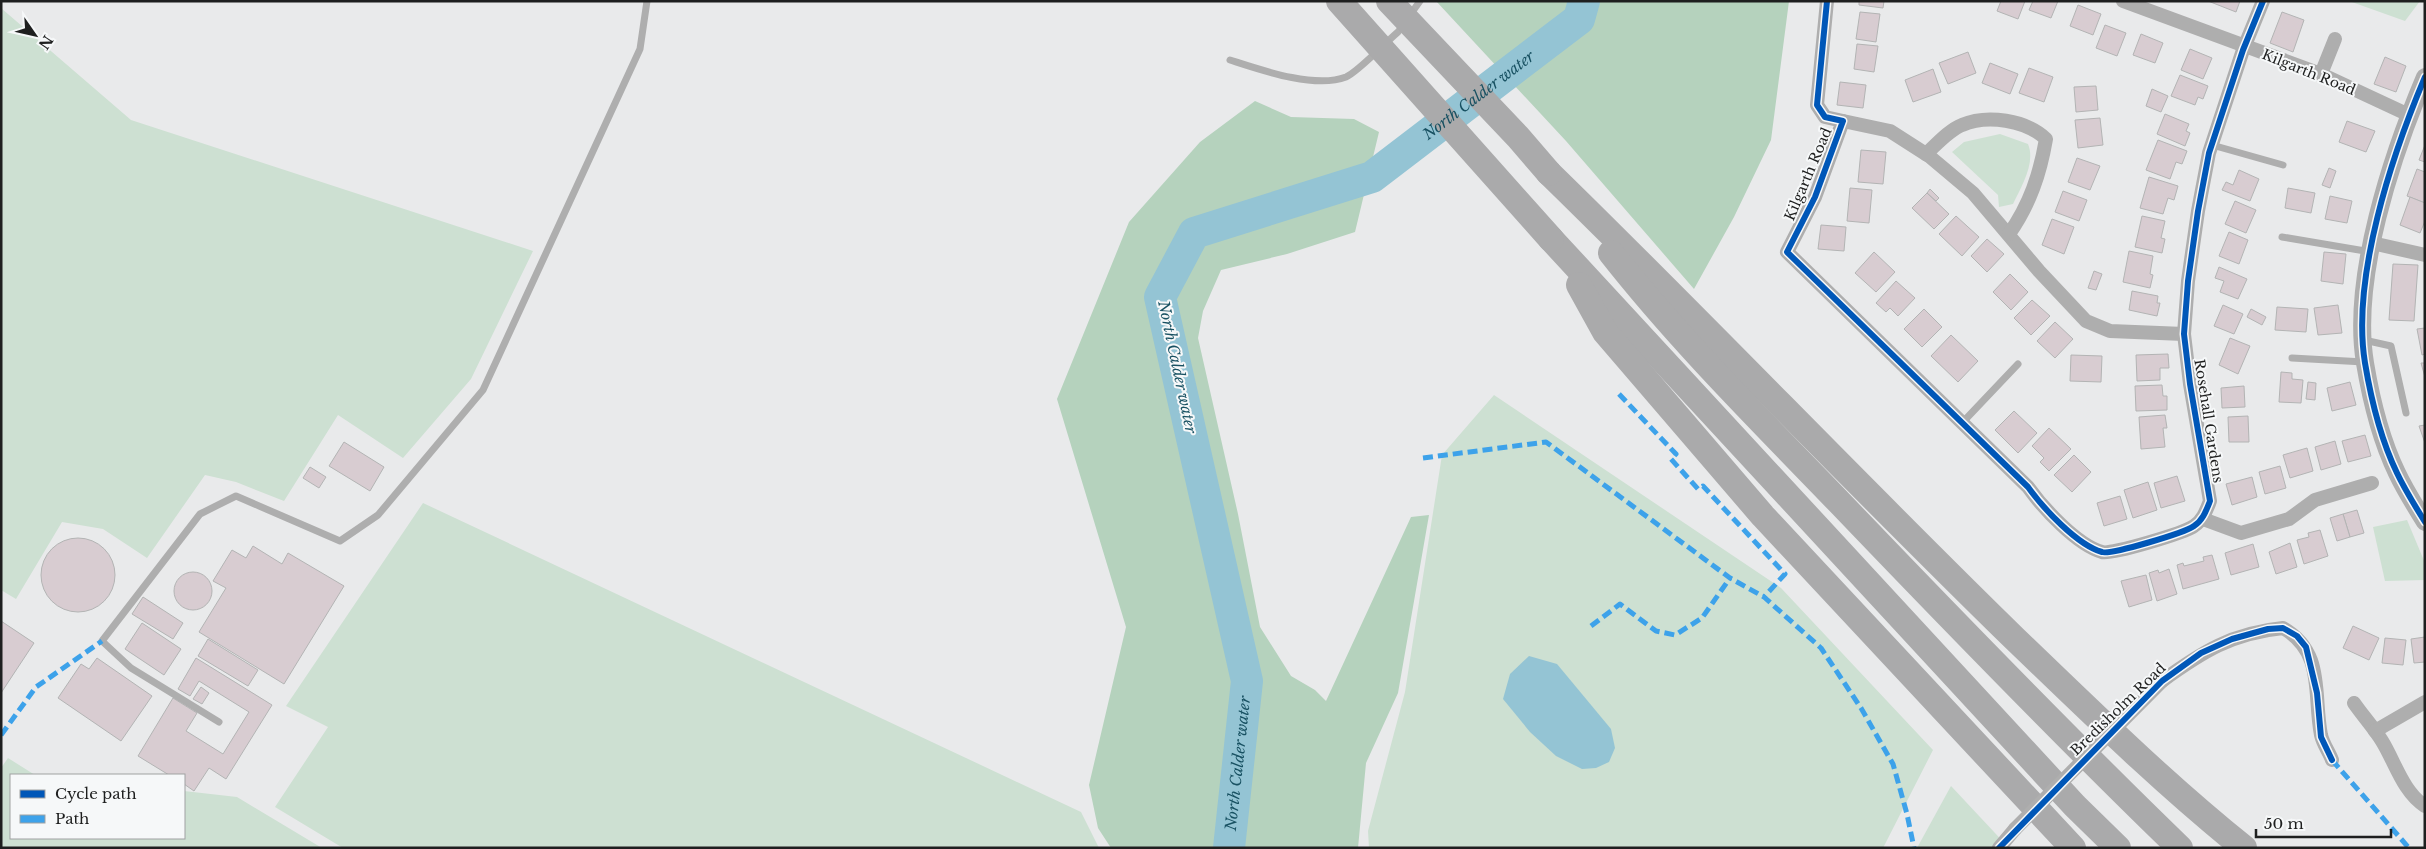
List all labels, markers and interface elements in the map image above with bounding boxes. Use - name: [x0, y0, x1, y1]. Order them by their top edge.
- north arrow: [10, 10, 60, 60]
- text: N: [35, 32, 57, 53]
- street label: Kilgarth Road: [2260, 45, 2359, 99]
- water label: North Calder water: [1418, 46, 1539, 144]
- street label: Kilgarth Road: [1780, 124, 1836, 223]
- water label: North Calder water: [1154, 298, 1201, 436]
- street label: Rosehall Gardens: [2190, 358, 2228, 484]
- street label: Bredisholm Road: [2067, 659, 2170, 759]
- water label: North Calder water: [1221, 694, 1254, 833]
- legend: [10, 774, 185, 839]
- text: Cycle path: [55, 784, 137, 803]
- scale bar: [2256, 806, 2391, 838]
- text: Path: [55, 809, 89, 828]
- text: 50 m: [2264, 814, 2304, 833]

